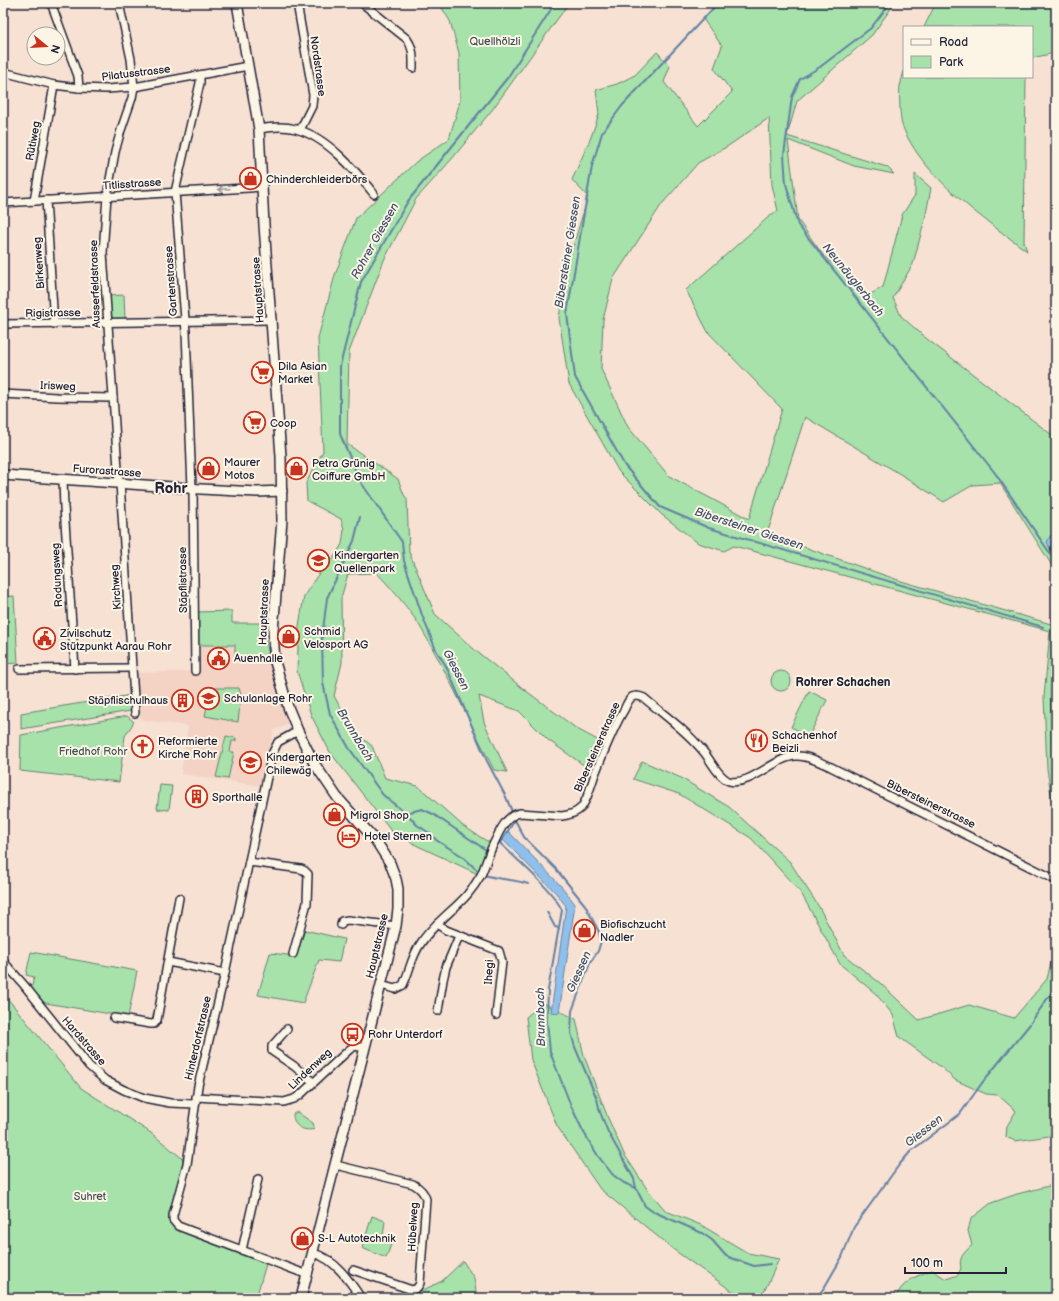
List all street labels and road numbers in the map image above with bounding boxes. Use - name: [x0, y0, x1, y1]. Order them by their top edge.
- street label: Nordstrasse: [307, 35, 329, 97]
- street label: Pilatusstrasse: [101, 62, 172, 84]
- street label: Rütiweg: [23, 120, 43, 162]
- street label: Titlisstrasse: [102, 175, 162, 193]
- street label: Birkenweg: [31, 237, 47, 289]
- street label: Ausserfeldstrasse: [87, 239, 103, 328]
- street label: Gartenstrasse: [162, 245, 180, 317]
- street label: Hauptstrasse: [249, 256, 267, 323]
- street label: Rigistrasse: [25, 306, 81, 320]
- street label: Irisweg: [40, 379, 76, 393]
- street label: Furorastrasse: [72, 462, 142, 480]
- street label: Rodungsweg: [49, 542, 65, 608]
- street label: Stäpflistrasse: [176, 546, 190, 613]
- street label: Kirchweg: [108, 564, 124, 610]
- street label: Hauptstrasse: [256, 578, 272, 645]
- street label: Bibersteinerstrasse: [571, 699, 623, 794]
- street label: Bibersteinerstrasse: [884, 777, 978, 831]
- street label: Hauptstrasse: [363, 912, 391, 980]
- street label: Ihegi: [482, 959, 496, 985]
- street label: Hinterdorfstrasse: [182, 994, 214, 1081]
- street label: Hardstrasse: [59, 1014, 109, 1068]
- street label: Lindenweg: [286, 1046, 334, 1092]
- street label: Hübelweg: [405, 1202, 421, 1252]

